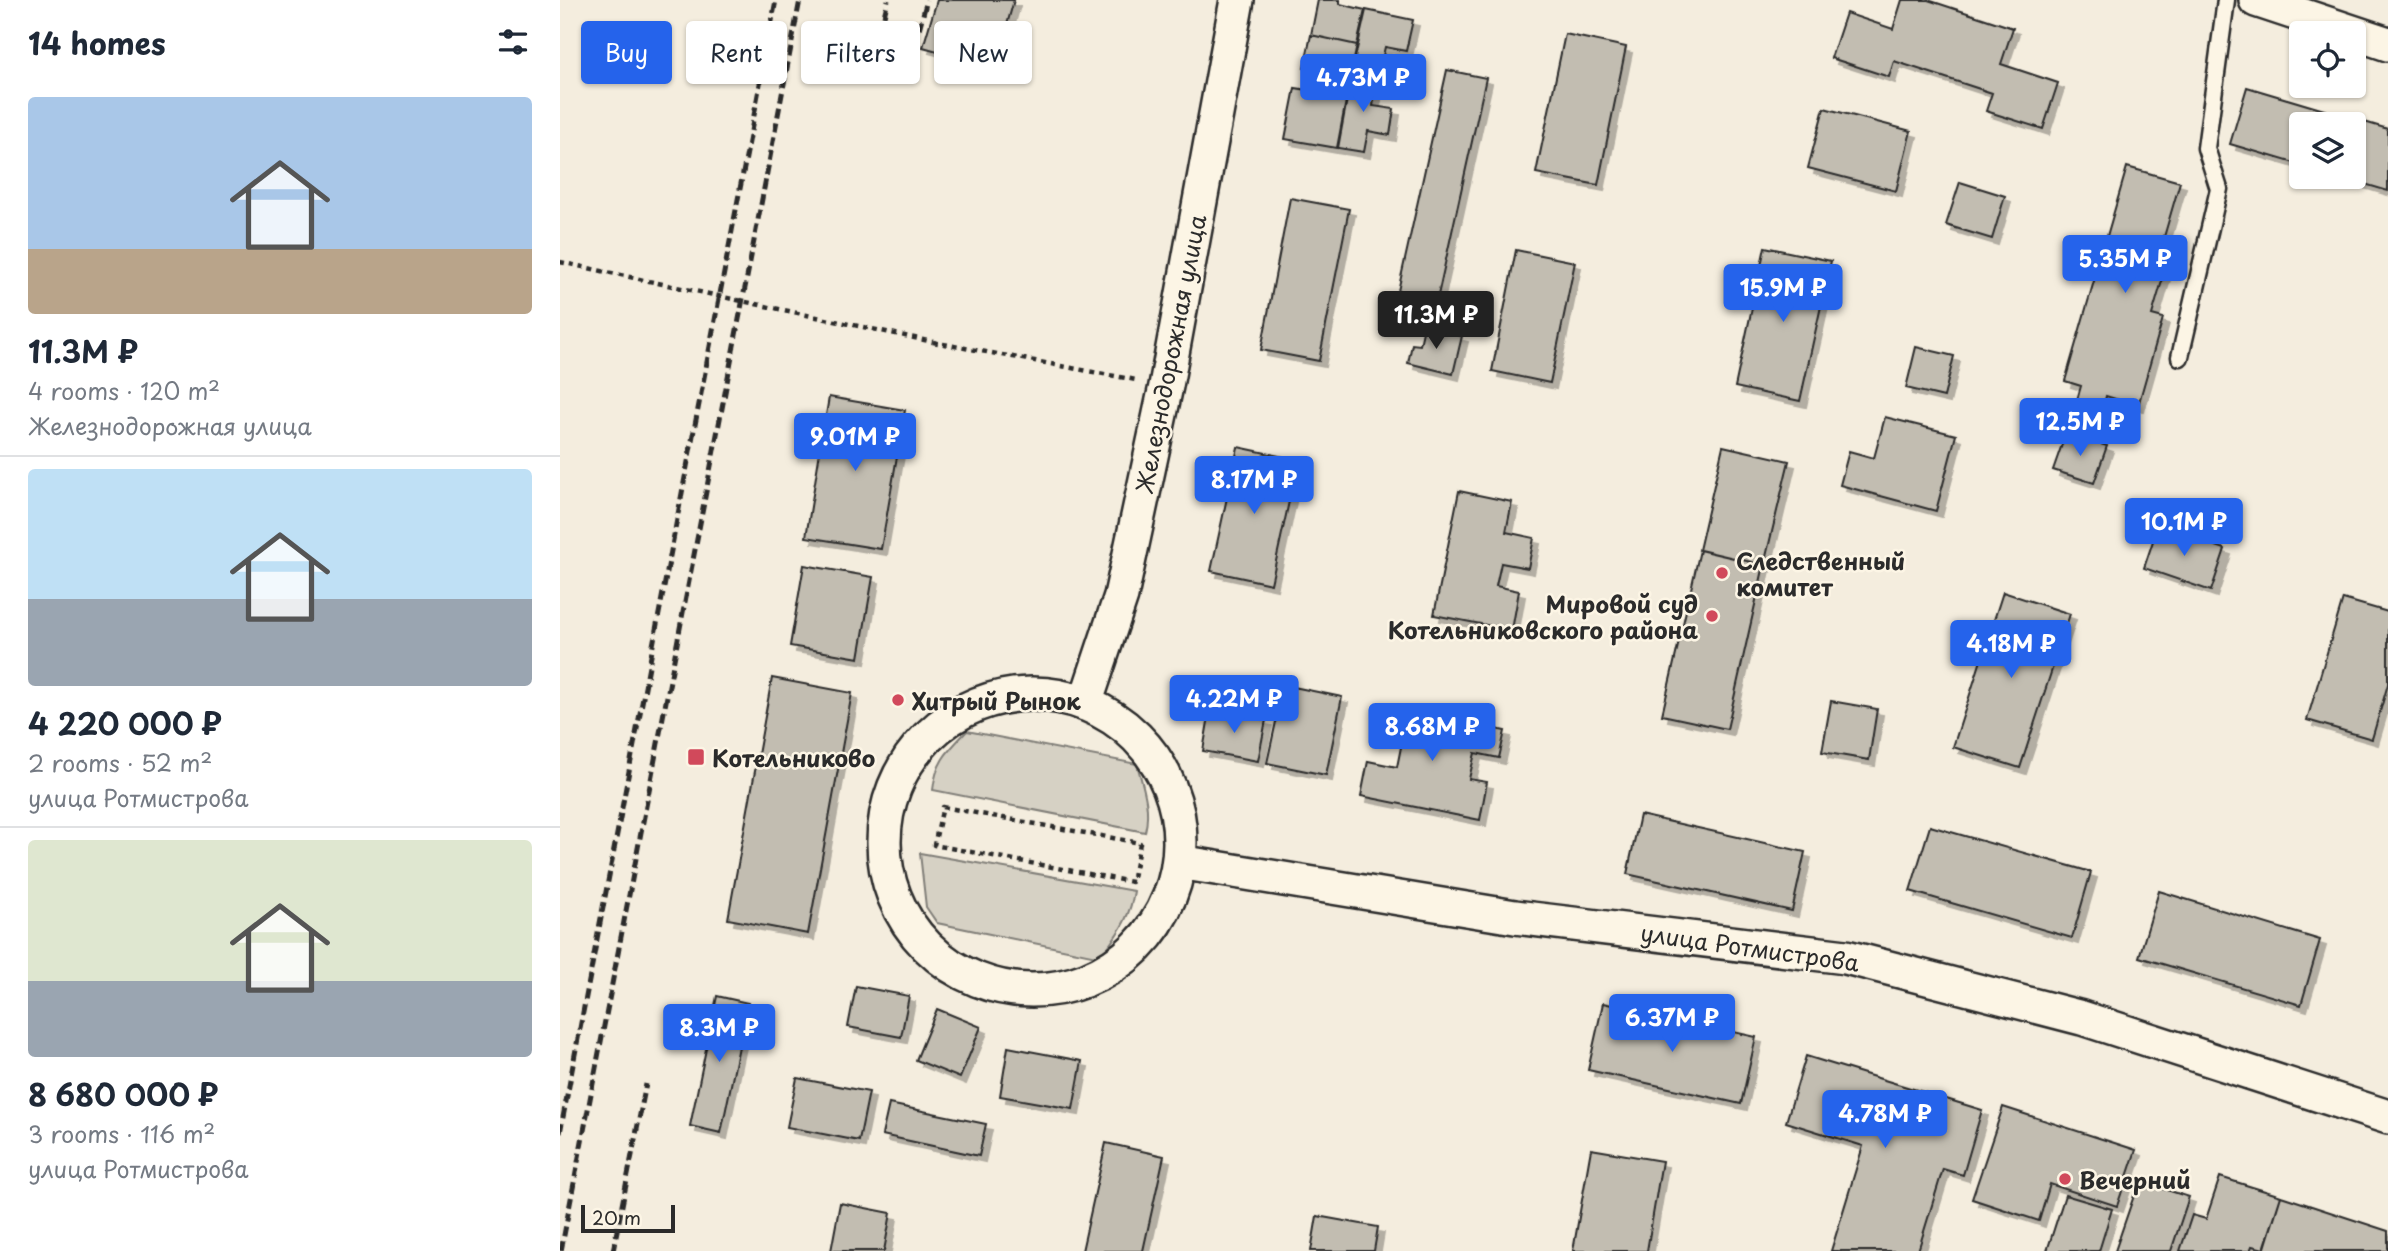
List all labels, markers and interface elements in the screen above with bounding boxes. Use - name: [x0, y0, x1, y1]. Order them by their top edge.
- text: 14 homes: [28, 20, 166, 65]
- chip: Buy: [581, 21, 672, 84]
- chip: Rent: [686, 21, 787, 84]
- chip: Filters: [801, 21, 920, 84]
- chip: New: [934, 21, 1032, 84]
- map controls: [2289, 21, 2366, 189]
- button: locate: [2289, 21, 2366, 98]
- icon: filters: [494, 23, 532, 61]
- pin: 4.73M ₽: [1298, 54, 1428, 114]
- text: 4.73M ₽: [1316, 59, 1410, 94]
- button: layers: [2289, 112, 2366, 189]
- icon: home: [217, 142, 343, 268]
- street label: Железнодорожная улица: [1126, 211, 1214, 497]
- pin: 5.35M ₽: [2060, 236, 2190, 295]
- text: 5.35M ₽: [2078, 240, 2172, 275]
- pin: 15.9M ₽: [1718, 264, 1848, 324]
- text: 15.9M ₽: [1740, 269, 1826, 304]
- pin: 11.3M ₽: [1371, 292, 1501, 351]
- text: 11.3M ₽: [1394, 296, 1478, 331]
- text: 11.3M ₽: [28, 328, 138, 373]
- text: 4 rooms · 120 m²: [28, 373, 220, 408]
- pin: 12.5M ₽: [2015, 398, 2145, 458]
- text: 12.5M ₽: [2036, 403, 2124, 438]
- text: Железнодорожная улица: [28, 408, 312, 443]
- pin: 9.01M ₽: [790, 414, 920, 473]
- text: 9.01M ₽: [810, 418, 900, 453]
- pin: 8.17M ₽: [1189, 456, 1319, 516]
- text: 8.17M ₽: [1211, 461, 1297, 496]
- pin: 10.1M ₽: [2119, 498, 2249, 558]
- text: 10.1M ₽: [2141, 503, 2227, 538]
- icon: home: [217, 514, 343, 640]
- place label: Следственный комитет: [1736, 543, 1905, 604]
- marker: Следственный комитет: [1714, 565, 1730, 581]
- place label: Мировой суд Котельниковского района: [1388, 586, 1698, 647]
- marker: Мировой суд Котельниковского района: [1704, 608, 1720, 624]
- pin: 4.18M ₽: [1946, 620, 2076, 680]
- text: 4.18M ₽: [1966, 625, 2056, 660]
- pin: 4.22M ₽: [1169, 676, 1299, 735]
- text: 4.22M ₽: [1186, 680, 1282, 715]
- place label: Хитрый Рынок: [912, 683, 1081, 718]
- marker: Хитрый Рынок: [890, 692, 906, 708]
- text: 4 220 000 ₽: [28, 700, 222, 745]
- pin: 8.68M ₽: [1367, 704, 1497, 763]
- text: 8.68M ₽: [1384, 708, 1480, 743]
- place label: Котельниково: [712, 740, 876, 775]
- text: 2 rooms · 52 m²: [28, 745, 212, 780]
- marker: Котельниково: [686, 747, 706, 767]
- text: улица Ротмистрова: [28, 780, 249, 815]
- icon: home: [217, 885, 343, 1011]
- street label: улица Ротмистрова: [1638, 914, 1862, 980]
- pin: 6.37M ₽: [1607, 995, 1737, 1054]
- text: 6.37M ₽: [1625, 999, 1719, 1034]
- pin: 8.3M ₽: [662, 1004, 776, 1064]
- text: 8.3M ₽: [679, 1009, 759, 1044]
- text: 8 680 000 ₽: [28, 1071, 218, 1116]
- pin: 4.78M ₽: [1820, 1090, 1950, 1150]
- text: 4.78M ₽: [1838, 1095, 1932, 1130]
- text: 3 rooms · 116 m²: [28, 1116, 215, 1151]
- text: улица Ротмистрова: [28, 1151, 249, 1186]
- place label: Вечерний: [2079, 1162, 2191, 1197]
- marker: Вечерний: [2057, 1171, 2073, 1187]
- scale bar: [581, 1202, 676, 1234]
- text: 20 m: [592, 1203, 641, 1231]

